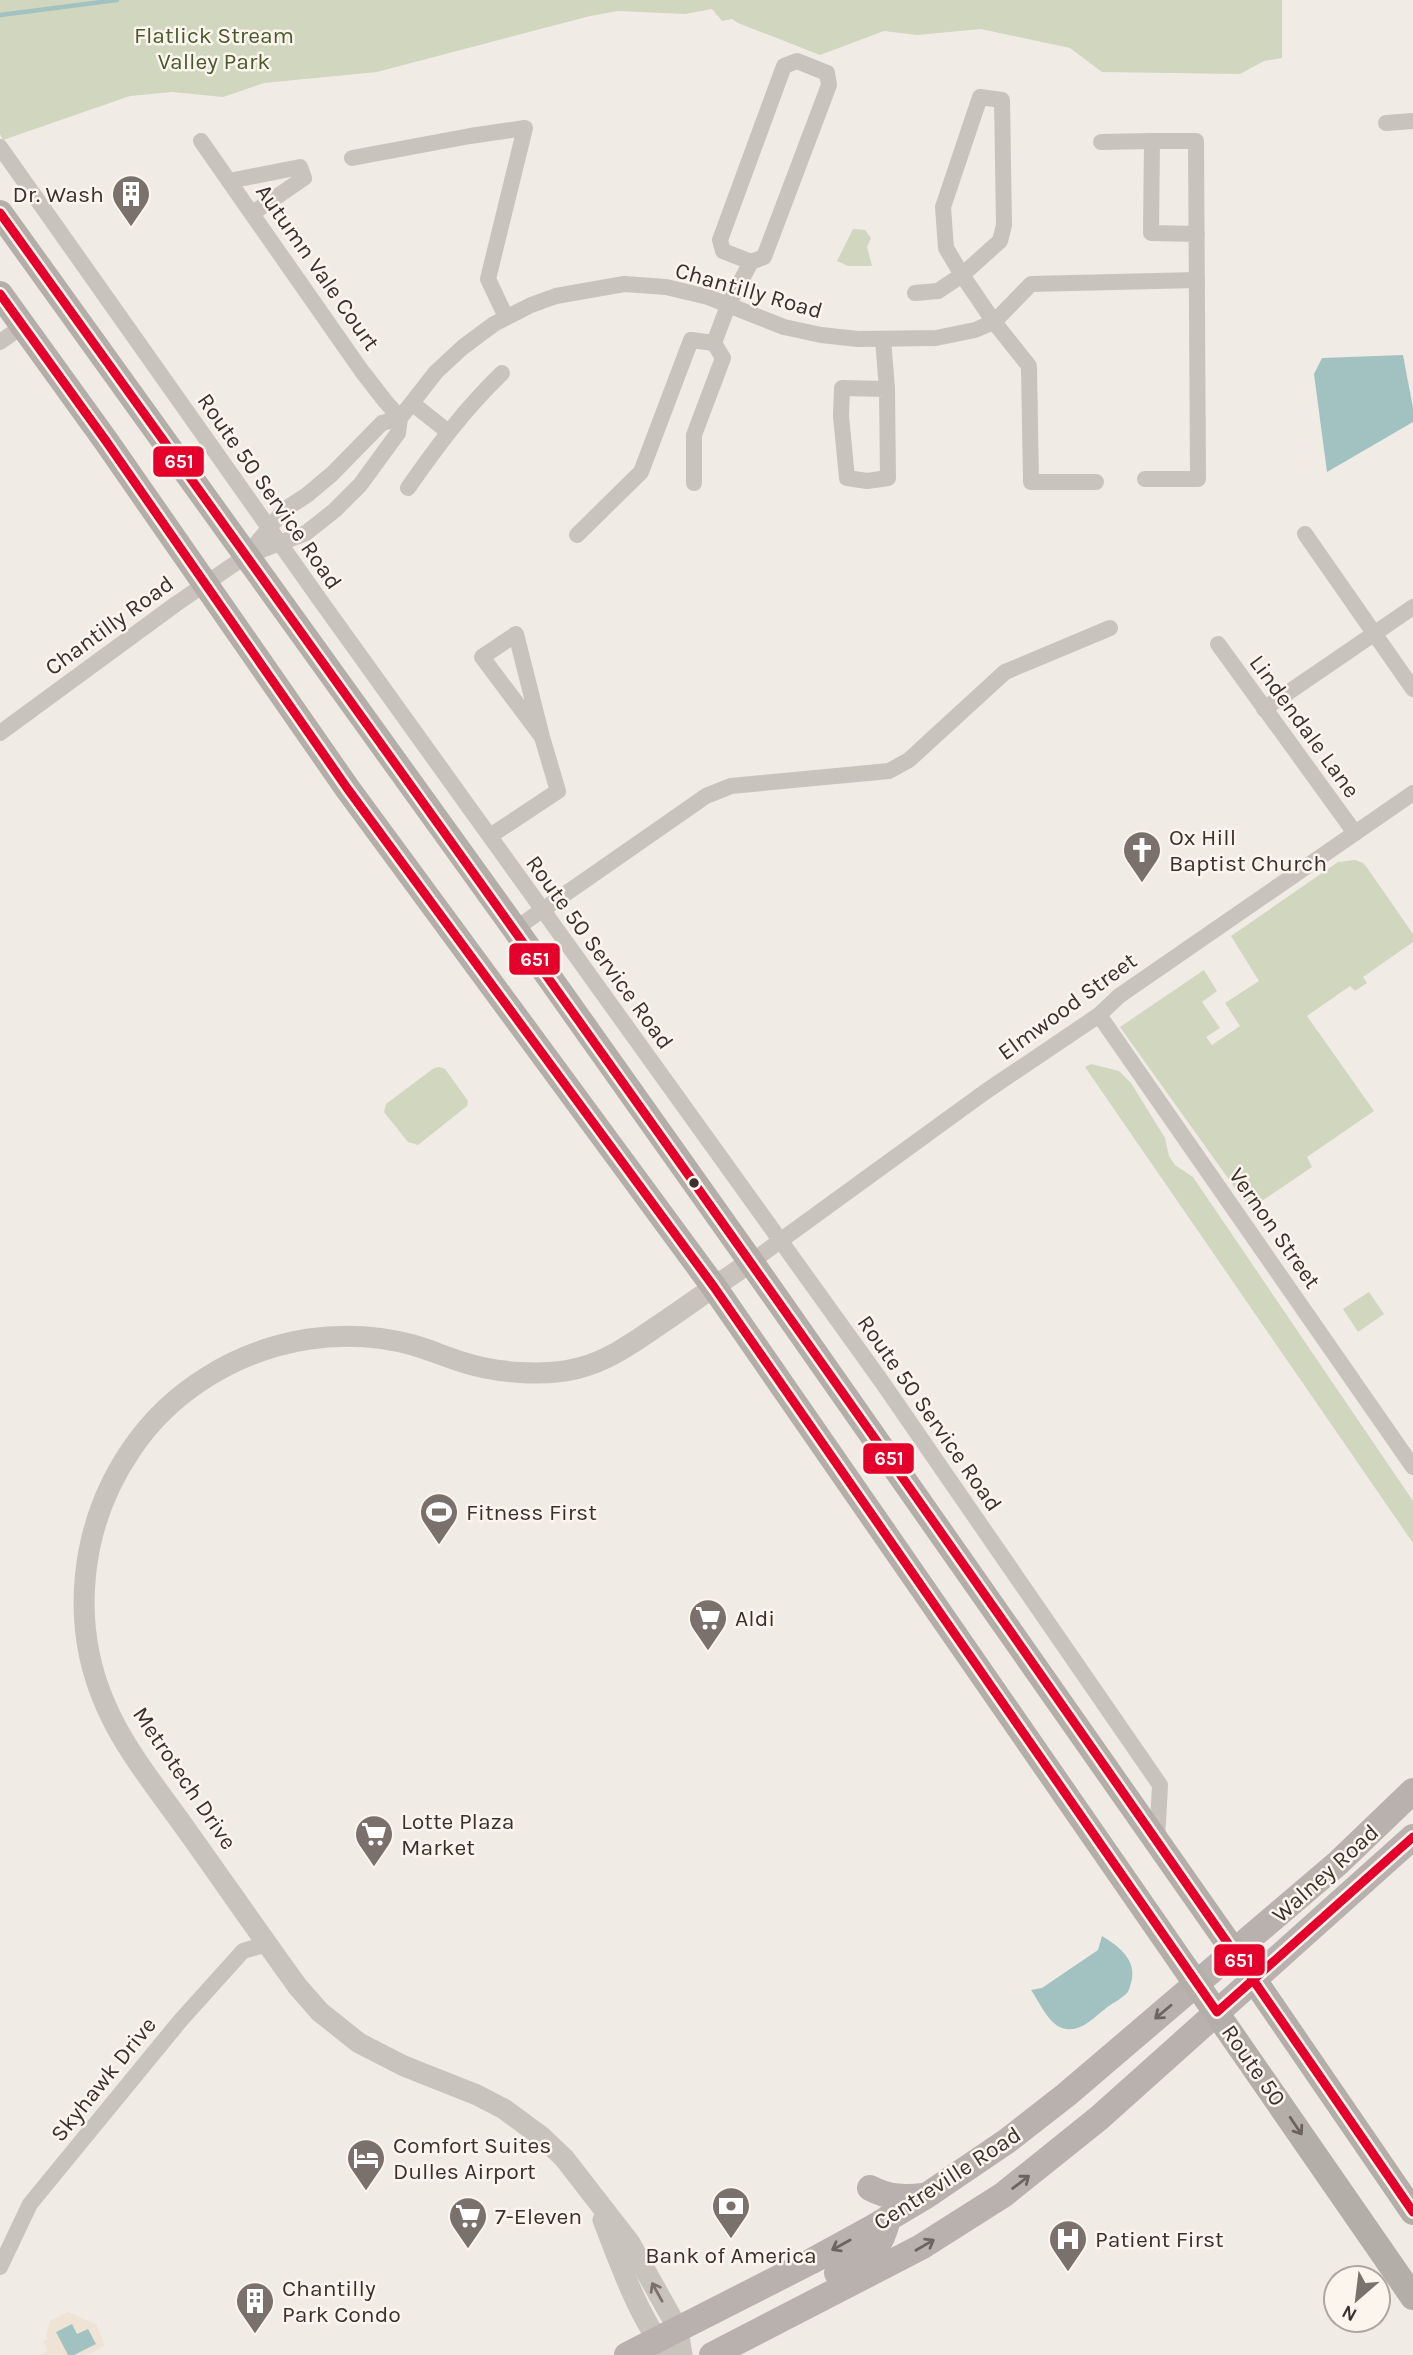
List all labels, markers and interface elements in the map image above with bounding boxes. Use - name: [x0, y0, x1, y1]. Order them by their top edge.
- park label: Flatlick Stream Valley Park: [134, 22, 294, 75]
- building icon: Dr. Wash: [110, 173, 152, 228]
- street label: Autumn Vale Court: [250, 179, 385, 356]
- place label: Dr. Wash: [12, 181, 104, 208]
- street label: Chantilly Road: [672, 257, 826, 324]
- street label: Route 50 Service Road: [192, 388, 348, 595]
- line badge: 651: [152, 445, 205, 478]
- text: 651: [164, 451, 194, 473]
- street label: Chantilly Road: [40, 570, 179, 681]
- street label: Lindendale Lane: [1244, 650, 1365, 803]
- place label: Ox Hill Baptist Church: [1169, 824, 1327, 877]
- church icon: Ox Hill Baptist Church: [1121, 829, 1163, 884]
- street label: Route 50 Service Road: [520, 850, 679, 1055]
- line badge: 651: [508, 942, 561, 976]
- street label: Elmwood Street: [993, 947, 1142, 1066]
- text: 651: [520, 949, 550, 971]
- street label: Vernon Street: [1223, 1163, 1326, 1294]
- unlabelled marker: [687, 1176, 701, 1190]
- street label: Route 50 Service Road: [852, 1310, 1008, 1517]
- line badge: 651: [862, 1442, 915, 1475]
- text: 651: [874, 1448, 904, 1470]
- sports icon: Fitness First: [418, 1491, 460, 1546]
- place label: Fitness First: [466, 1499, 597, 1526]
- supermarket icon: Aldi: [687, 1597, 729, 1652]
- place label: Aldi: [735, 1605, 775, 1632]
- street label: Metrotech Drive: [127, 1702, 242, 1855]
- place label: Lotte Plaza Market: [401, 1808, 514, 1861]
- supermarket icon: Lotte Plaza Market: [353, 1813, 395, 1868]
- street label: Walney Road: [1267, 1819, 1384, 1928]
- line badge: 651: [1213, 1943, 1266, 1977]
- text: 651: [1224, 1950, 1254, 1972]
- one-way arrow: [1154, 2003, 1172, 2019]
- street label: Skyhawk Drive: [45, 2012, 162, 2147]
- street label: Route 50: [1216, 2019, 1291, 2111]
- one-way arrow: [1289, 2116, 1303, 2135]
- street label: Centreville Road: [869, 2121, 1026, 2236]
- place label: Comfort Suites Dulles Airport: [393, 2132, 551, 2185]
- hotel icon: Comfort Suites Dulles Airport: [345, 2137, 387, 2192]
- one-way arrow: [1011, 2174, 1029, 2189]
- bank icon: Bank of America: [710, 2185, 752, 2240]
- supermarket icon: 7-Eleven: [447, 2195, 489, 2250]
- place label: 7-Eleven: [495, 2203, 582, 2230]
- hospital icon: Patient First: [1047, 2218, 1089, 2273]
- place label: Patient First: [1095, 2226, 1224, 2253]
- one-way arrow: [914, 2237, 934, 2251]
- one-way arrow: [831, 2239, 852, 2252]
- place label: Bank of America: [645, 2242, 817, 2269]
- north arrow: [1322, 2264, 1392, 2334]
- place label: Chantilly Park Condo: [282, 2275, 401, 2328]
- building icon: Chantilly Park Condo: [234, 2280, 276, 2335]
- one-way arrow: [650, 2283, 664, 2303]
- text: N: [1338, 2300, 1361, 2326]

